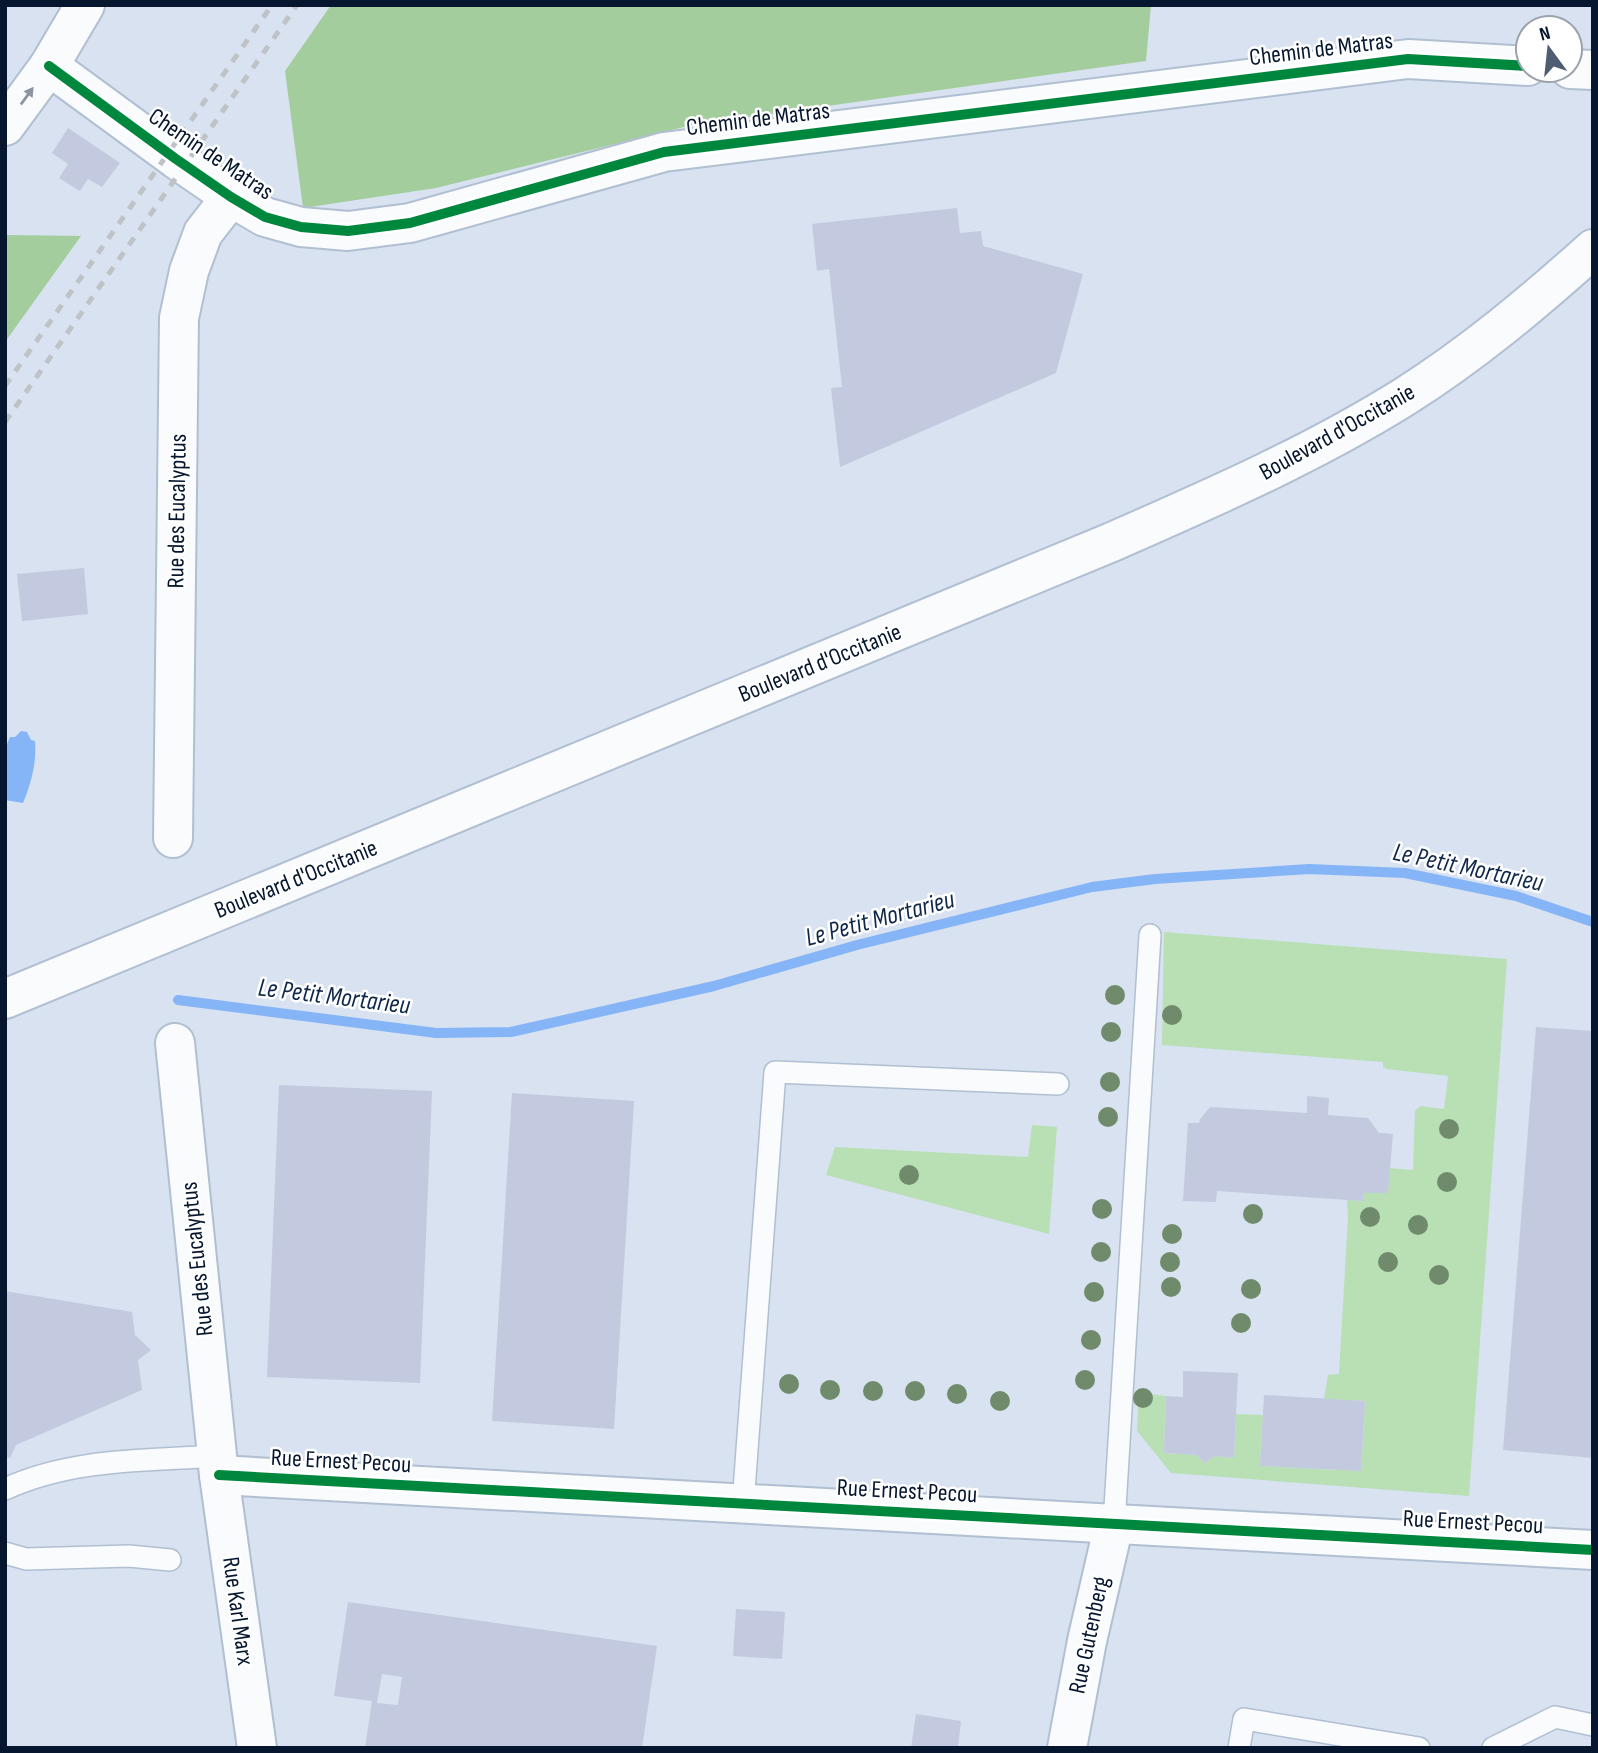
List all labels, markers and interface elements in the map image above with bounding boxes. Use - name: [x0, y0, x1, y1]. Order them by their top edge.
- north arrow: [1514, 14, 1584, 84]
- text: N: [1537, 22, 1553, 46]
- street label: Chemin de Matras: [1248, 26, 1394, 72]
- one-way arrow: [20, 87, 34, 105]
- street label: Chemin de Matras: [685, 96, 831, 142]
- street label: Chemin de Matras: [143, 102, 279, 206]
- street label: Boulevard d'Occitanie: [1254, 377, 1420, 487]
- street label: Rue des Eucalyptus: [161, 433, 193, 589]
- street label: Boulevard d'Occitanie: [734, 617, 906, 709]
- street label: Boulevard d'Occitanie: [210, 833, 382, 925]
- water label: Le Petit Mortarieu: [1390, 837, 1546, 899]
- water label: Le Petit Mortarieu: [802, 884, 958, 954]
- water label: Le Petit Mortarieu: [256, 972, 412, 1022]
- street label: Rue des Eucalyptus: [174, 1181, 220, 1337]
- street label: Rue Ernest Pecou: [270, 1443, 412, 1479]
- street label: Rue Ernest Pecou: [836, 1473, 978, 1509]
- street label: Rue Ernest Pecou: [1402, 1504, 1544, 1540]
- street label: Rue Karl Marx: [216, 1555, 260, 1667]
- street label: Rue Gutenberg: [1062, 1574, 1116, 1696]

